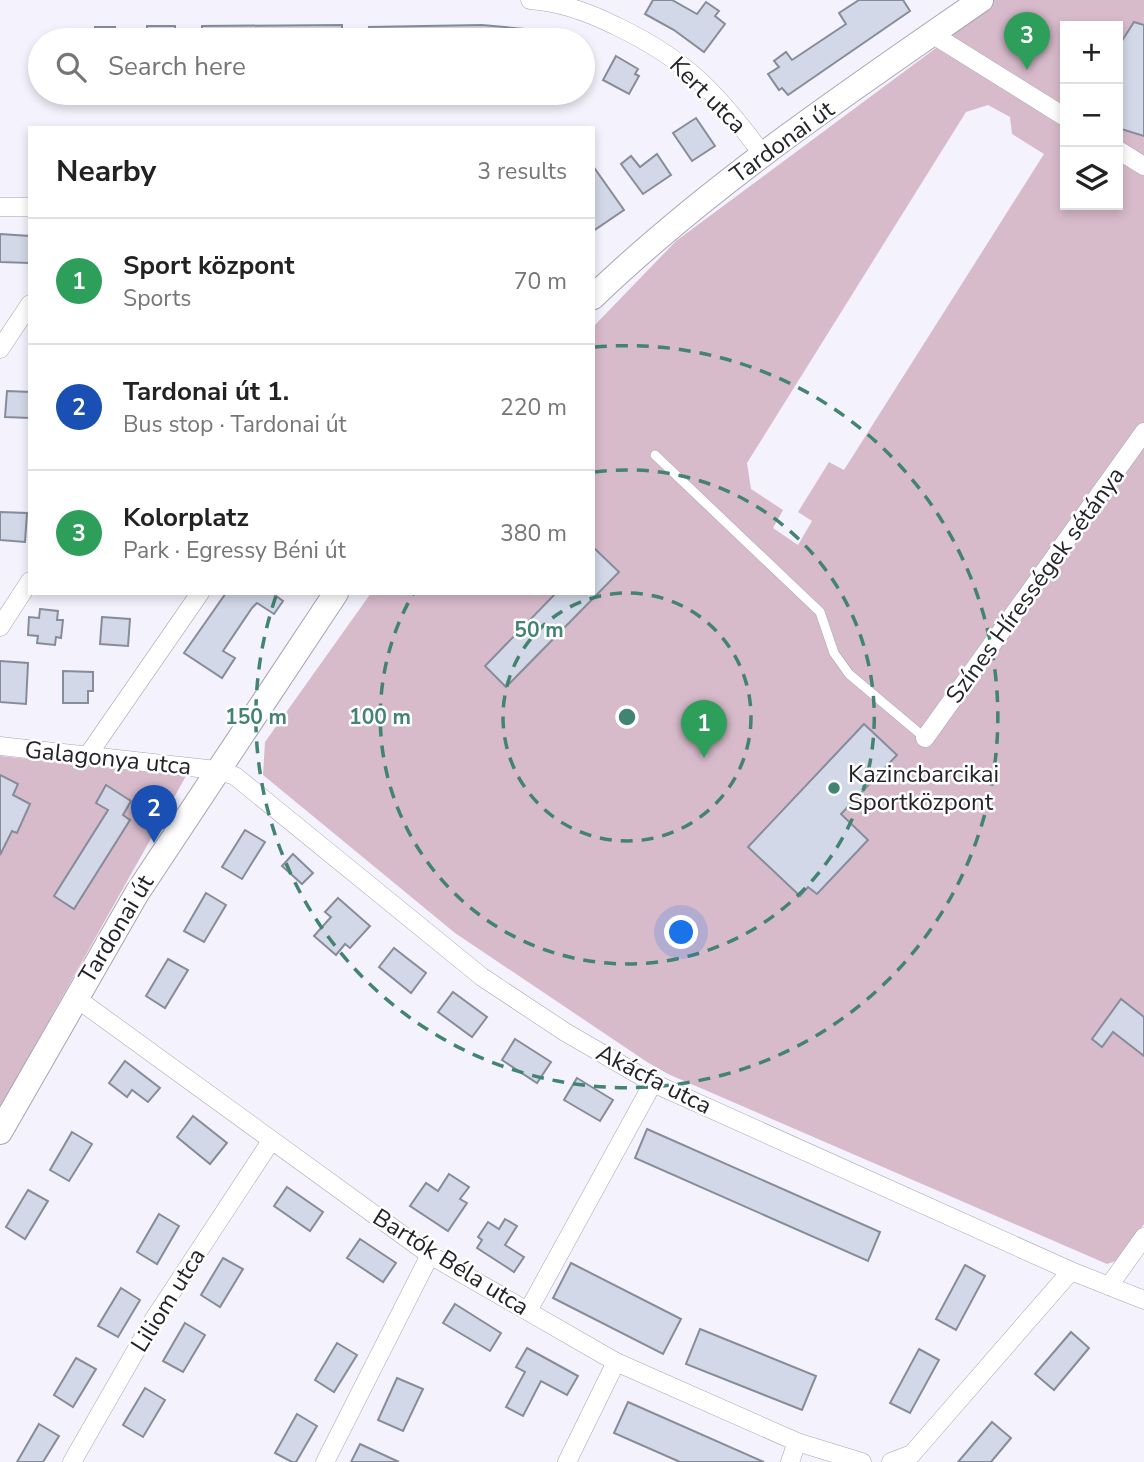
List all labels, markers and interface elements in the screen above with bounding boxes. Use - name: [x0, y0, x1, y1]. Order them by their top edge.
- pin: 3: [1004, 12, 1050, 70]
- map controls: [1060, 21, 1123, 210]
- button: +: [1060, 21, 1123, 84]
- search box: [28, 28, 595, 105]
- icon: search: [52, 48, 90, 86]
- text: Search here: [108, 49, 246, 84]
- street label: Kert utca: [662, 49, 754, 141]
- button: −: [1060, 84, 1123, 147]
- street label: Tardonai út: [724, 93, 841, 191]
- button: layers: [1060, 147, 1123, 210]
- text: Nearby: [56, 151, 156, 192]
- text: 3 results: [477, 156, 567, 187]
- text: Sport központ: [123, 248, 294, 283]
- text: 1: [72, 266, 86, 297]
- text: 70 m: [514, 266, 567, 297]
- text: Sports: [123, 283, 191, 314]
- text: Tardonai út 1.: [123, 374, 289, 409]
- text: 2: [72, 392, 86, 423]
- text: 220 m: [500, 392, 567, 423]
- text: Bus stop · Tardonai út: [123, 409, 347, 440]
- street label: Színes Hírességek sétánya: [938, 460, 1132, 710]
- text: Kolorplatz: [123, 500, 249, 535]
- text: 3: [72, 518, 86, 549]
- text: 380 m: [500, 518, 567, 549]
- text: Park · Egressy Béni út: [123, 535, 346, 566]
- text: 50 m: [514, 616, 564, 644]
- pin: 1: [681, 700, 727, 758]
- text: 150 m: [225, 703, 287, 731]
- text: 100 m: [349, 703, 411, 731]
- centre of rings: [615, 705, 639, 729]
- street label: Galagonya utca: [23, 733, 193, 783]
- place label: Kazincbarcikai Sportközpont: [848, 758, 999, 818]
- marker: Kazincbarcikai Sportközpont: [826, 780, 842, 796]
- pin: 2: [131, 785, 177, 843]
- street label: Tardonai út: [71, 868, 161, 989]
- your location: [664, 915, 698, 949]
- street label: Akácfa utca: [591, 1036, 717, 1122]
- street label: Bartók Béla utca: [367, 1201, 535, 1323]
- street label: Liliom utca: [123, 1242, 213, 1358]

